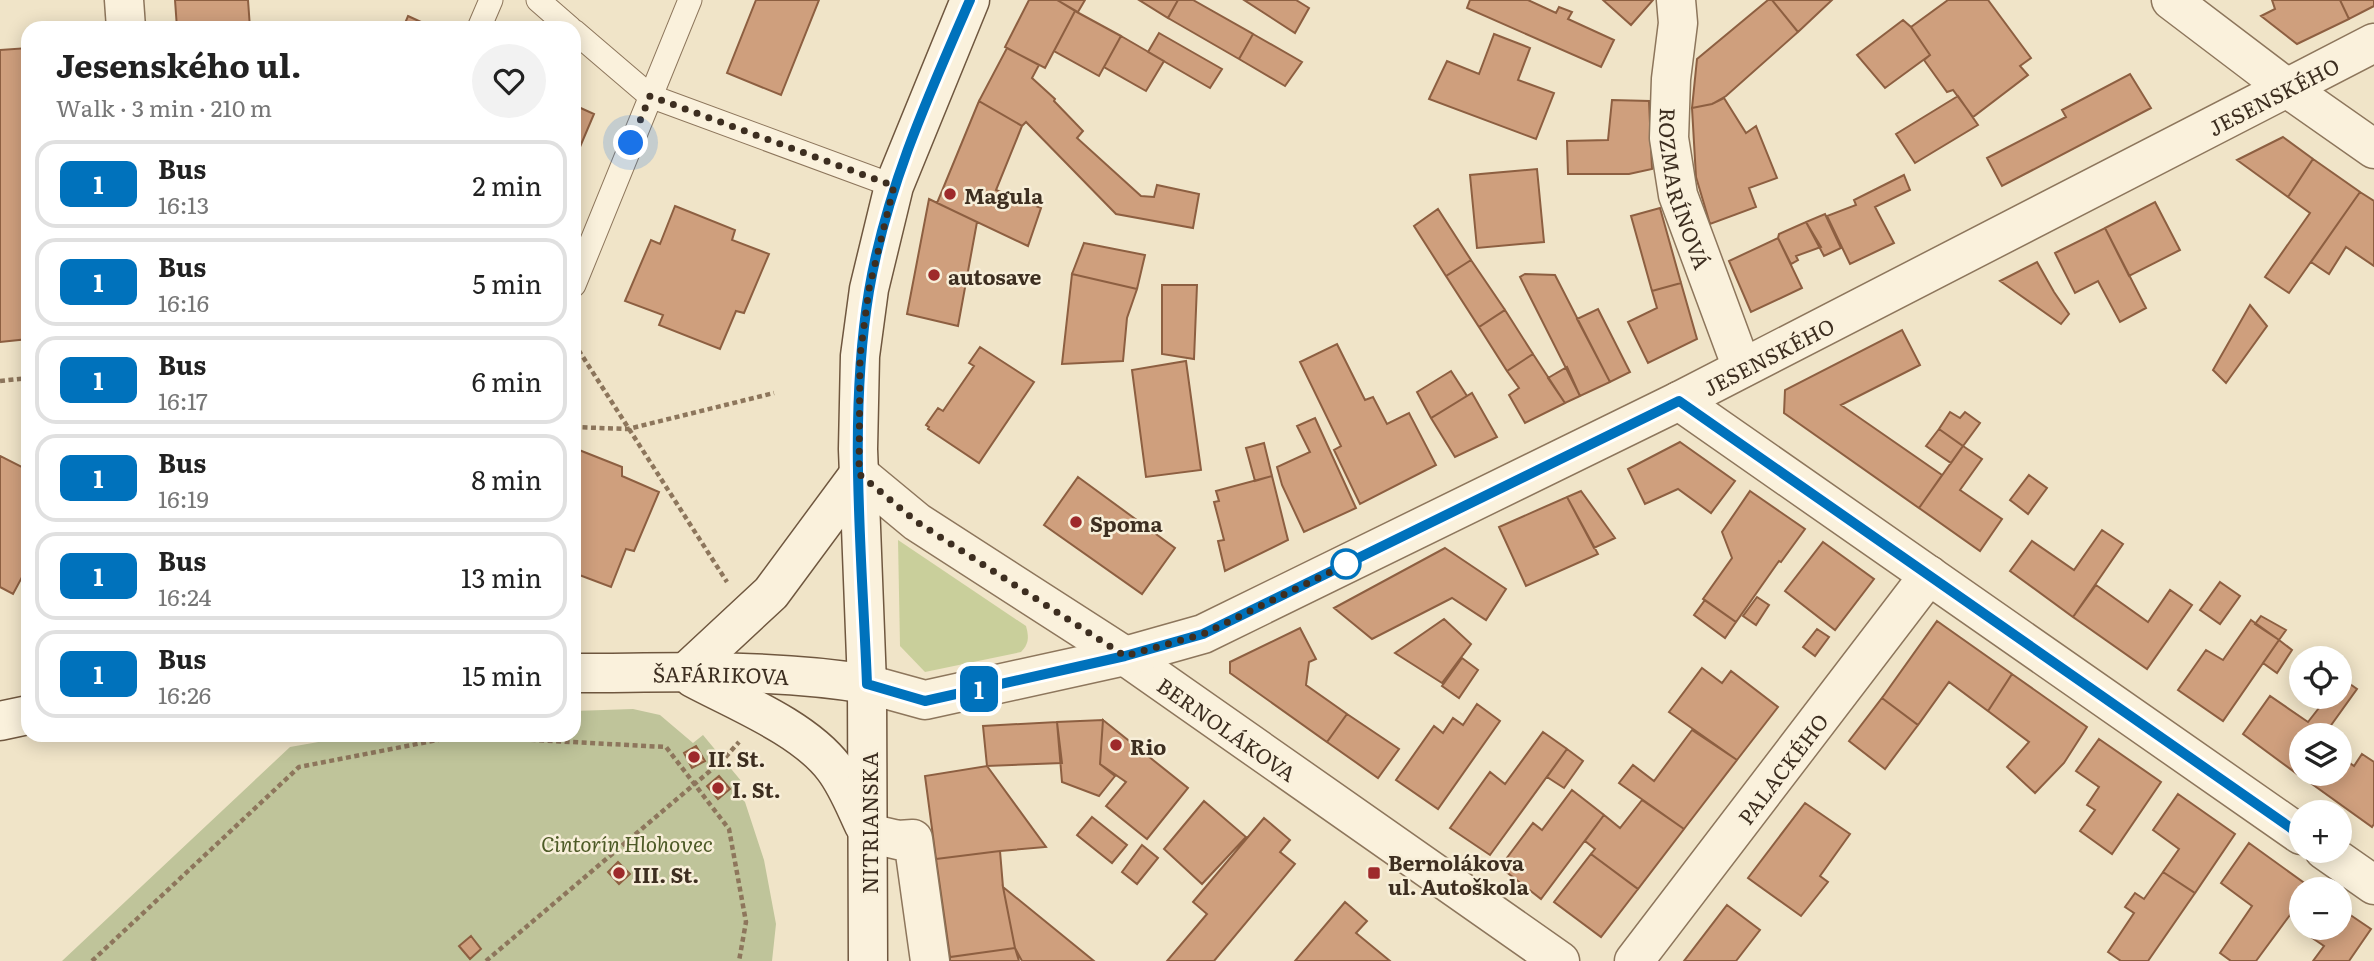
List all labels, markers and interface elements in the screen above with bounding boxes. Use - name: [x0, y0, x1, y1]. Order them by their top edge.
- text: Jesenského ul.: [56, 39, 302, 88]
- button: heart: [472, 44, 546, 118]
- street label: JESENSKÉHO: [2202, 48, 2344, 142]
- text: Walk · 3 min · 210 m: [56, 90, 272, 124]
- street label: ROZMARÍNOVÁ: [1654, 107, 1720, 273]
- your location: [613, 125, 648, 160]
- text: Bus: [158, 148, 206, 187]
- text: 2 min: [473, 165, 542, 204]
- text: 1: [94, 166, 103, 201]
- place label: Magula: [964, 179, 1044, 210]
- marker: Magula: [942, 186, 958, 202]
- text: 16:13: [158, 187, 209, 221]
- text: Bus: [158, 246, 206, 285]
- place label: autosave: [948, 260, 1042, 291]
- text: 5 min: [473, 263, 542, 302]
- text: 1: [94, 264, 103, 299]
- marker: autosave: [926, 267, 942, 283]
- text: 16:16: [158, 285, 209, 319]
- street label: JESENSKÉHO: [1697, 308, 1839, 402]
- text: Bus: [158, 344, 206, 383]
- text: 6 min: [472, 361, 542, 400]
- text: 1: [94, 362, 103, 397]
- text: 16:17: [158, 383, 208, 417]
- text: Bus: [158, 442, 206, 481]
- text: 8 min: [471, 459, 542, 498]
- text: 1: [94, 460, 103, 495]
- text: 16:19: [158, 481, 209, 515]
- place label: Spoma: [1090, 507, 1163, 538]
- marker: Spoma: [1068, 514, 1084, 530]
- text: Bus: [158, 540, 206, 579]
- unlabelled marker: [1331, 549, 1361, 579]
- text: 13 min: [461, 557, 542, 596]
- text: 1: [94, 558, 103, 593]
- text: 16:24: [158, 579, 211, 613]
- text: Bus: [158, 638, 206, 677]
- map controls: [2289, 646, 2352, 940]
- button: locate: [2289, 646, 2352, 709]
- text: 15 min: [462, 655, 542, 694]
- text: 1: [94, 656, 103, 691]
- street label: ŠAFÁRIKOVA: [653, 657, 791, 691]
- line badge: 1: [956, 666, 1002, 712]
- street label: BERNOLÁKOVA: [1152, 668, 1304, 788]
- text: 1: [974, 671, 984, 706]
- text: 16:26: [158, 677, 211, 711]
- street label: PALACKÉHO: [1729, 706, 1834, 830]
- button: layers: [2289, 723, 2352, 786]
- place label: Rio: [1130, 730, 1166, 761]
- marker: Rio: [1108, 737, 1124, 753]
- place label: II. St.: [708, 742, 766, 773]
- marker: II. St.: [686, 749, 702, 765]
- street label: NITRIANSKA: [853, 751, 884, 894]
- place label: I. St.: [732, 773, 781, 804]
- marker: I. St.: [710, 780, 726, 796]
- button: +: [2289, 800, 2352, 863]
- park label: Cintorín Hlohovec: [541, 827, 713, 858]
- place label: Bernolákova ul. Autoškola: [1388, 846, 1530, 901]
- place label: III. St.: [633, 858, 699, 889]
- marker: III. St.: [611, 865, 627, 881]
- marker: Bernolákova ul. Autoškola: [1366, 865, 1382, 881]
- button: −: [2289, 877, 2352, 940]

